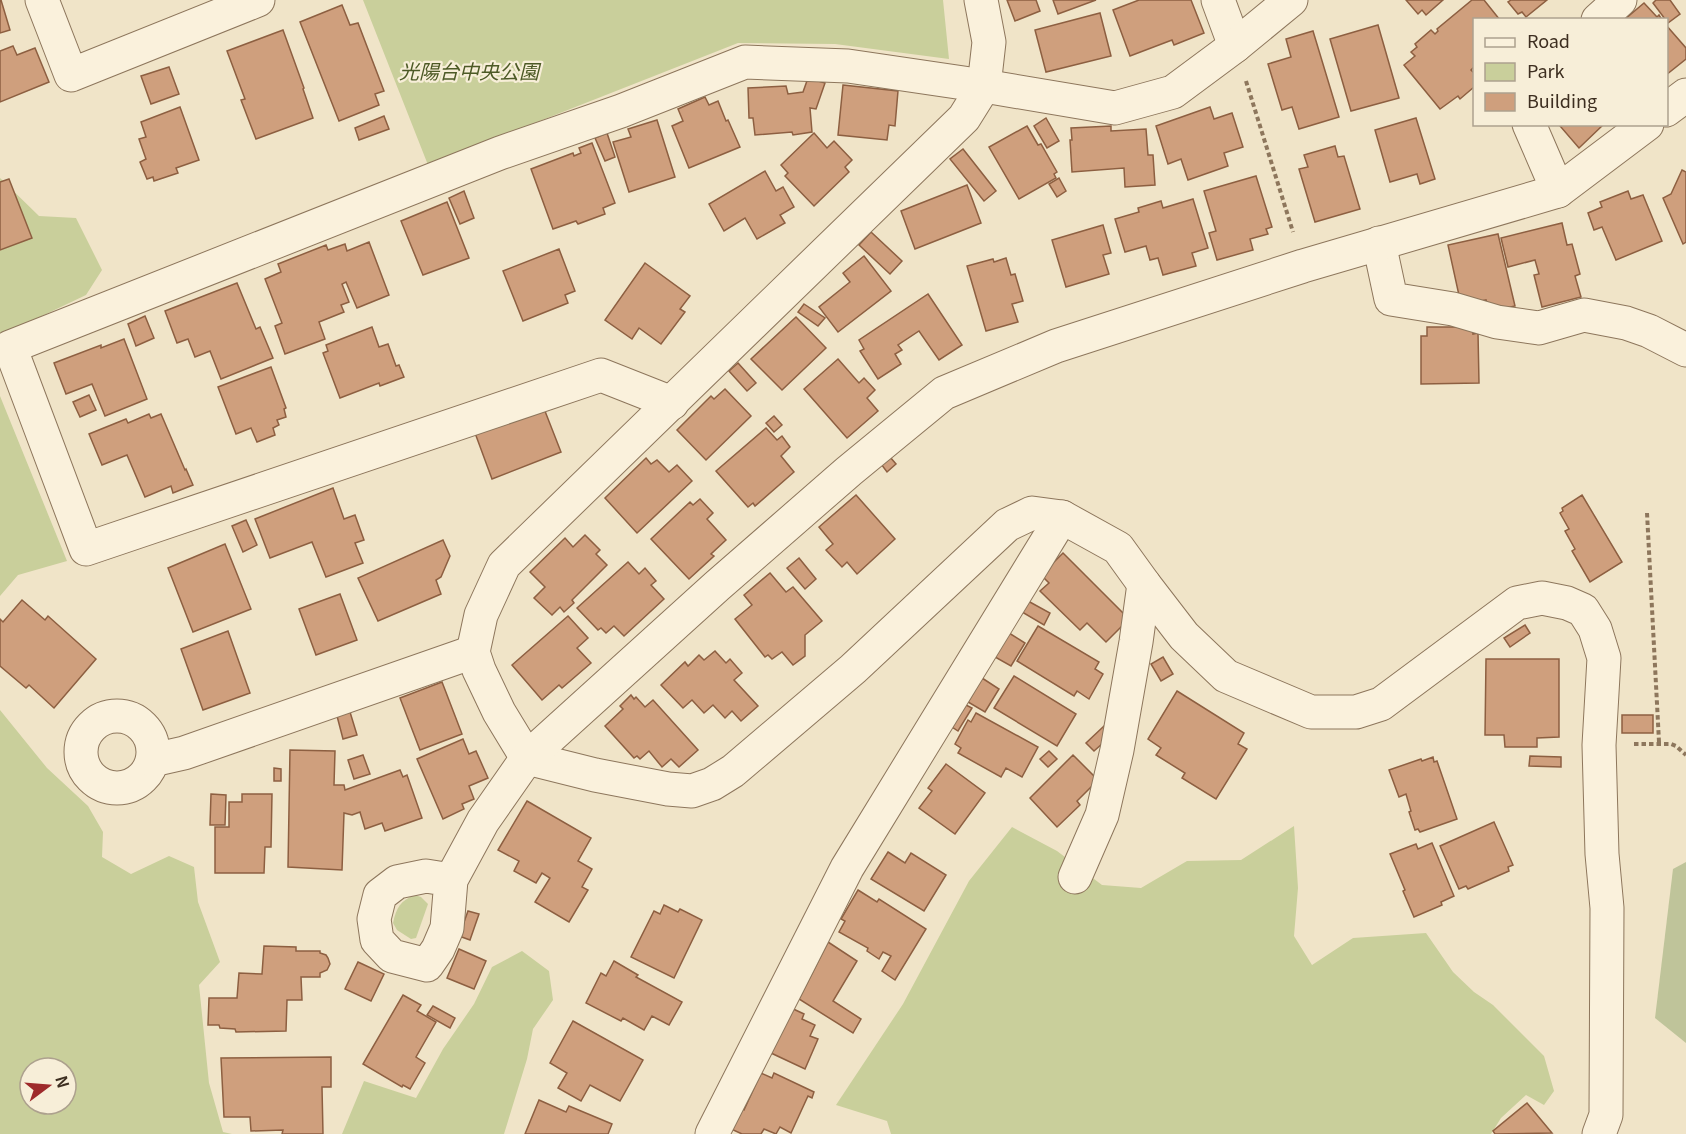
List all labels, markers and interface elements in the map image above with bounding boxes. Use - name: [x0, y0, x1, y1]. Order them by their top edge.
- legend: [1473, 18, 1668, 126]
- text: Road: [1527, 27, 1570, 53]
- park label: 光陽台中央公園: [399, 56, 542, 85]
- text: Park: [1527, 57, 1565, 83]
- text: Building: [1527, 87, 1597, 113]
- north arrow: [18, 1056, 78, 1116]
- text: N: [50, 1073, 77, 1091]

